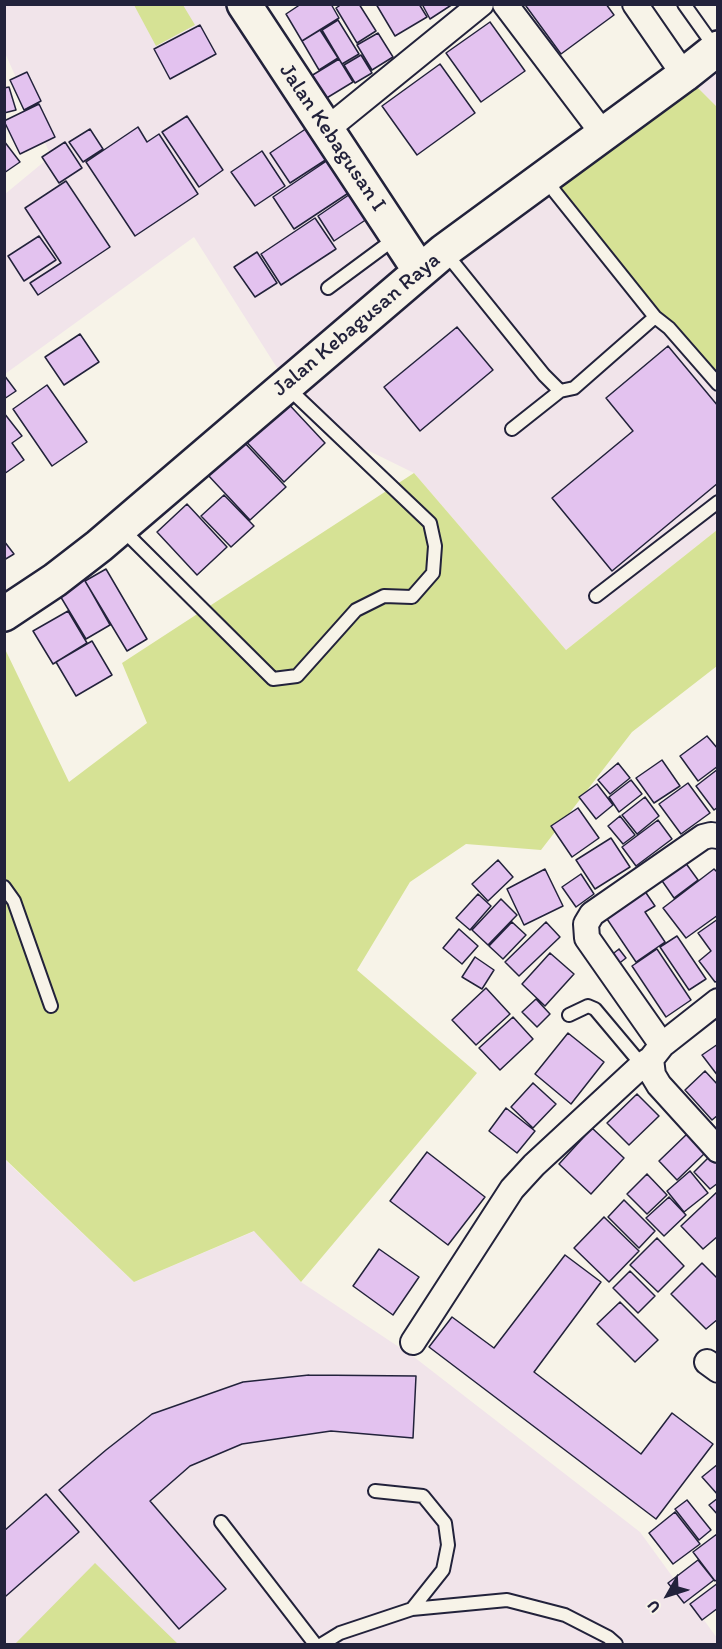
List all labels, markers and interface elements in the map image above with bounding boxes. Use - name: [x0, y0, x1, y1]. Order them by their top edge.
- street label: Jalan Kebagusan I: [273, 59, 391, 217]
- street label: Jalan Kebagusan Raya: [268, 247, 446, 403]
- north arrow: [638, 1565, 698, 1625]
- text: U: [643, 1597, 664, 1617]

